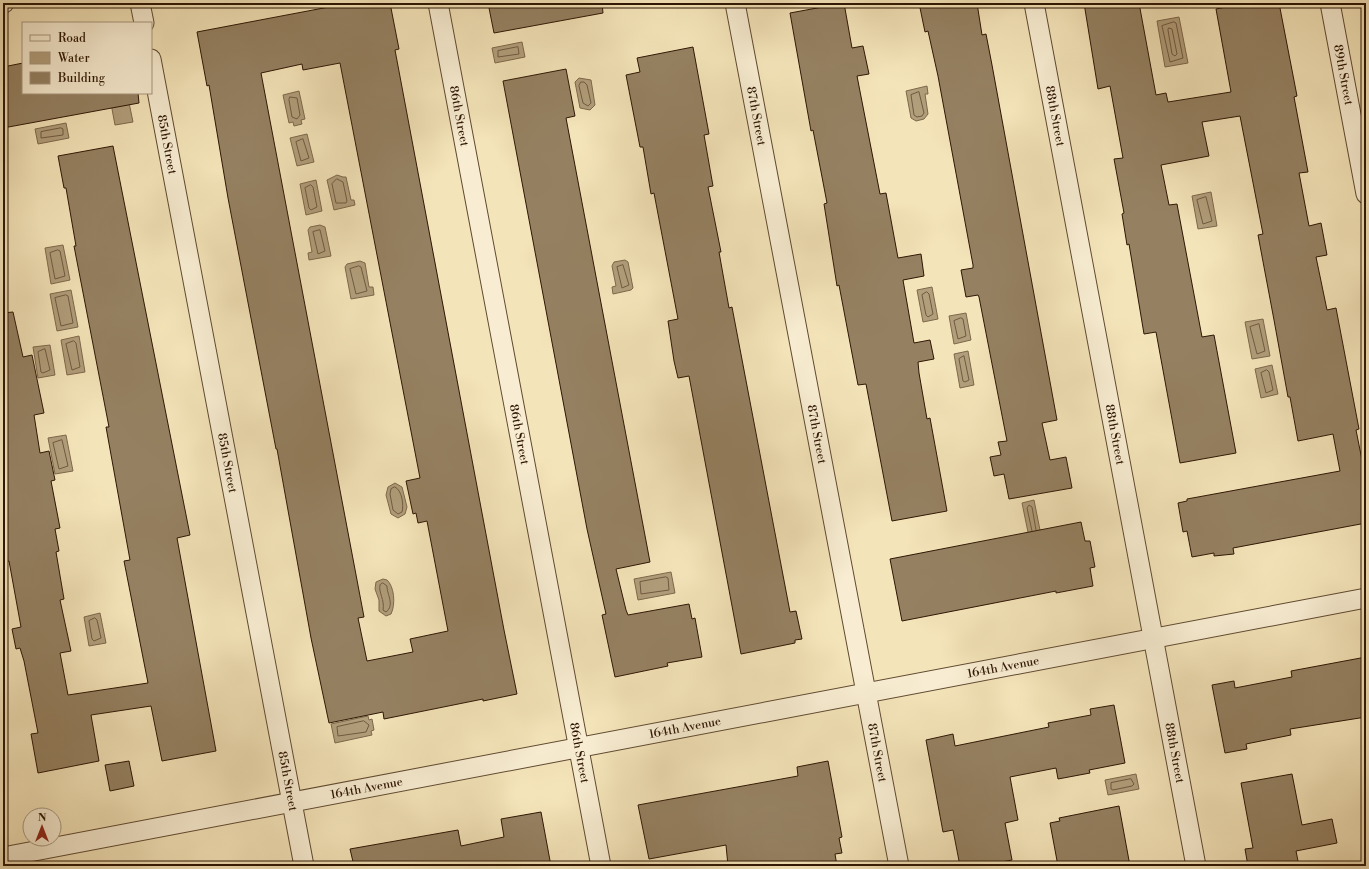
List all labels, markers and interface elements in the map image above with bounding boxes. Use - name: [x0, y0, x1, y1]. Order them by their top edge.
- legend: [22, 22, 152, 94]
- text: Road: [58, 31, 86, 46]
- street label: 89th Street: [1330, 43, 1356, 107]
- text: Water: [57, 51, 90, 66]
- text: Building: [57, 71, 106, 86]
- street label: 86th Street: [446, 85, 472, 148]
- street label: 87th Street: [743, 85, 769, 148]
- street label: 88th Street: [1042, 85, 1068, 148]
- street label: 85th Street: [154, 113, 180, 176]
- street label: 86th Street: [506, 403, 532, 467]
- street label: 88th Street: [1101, 403, 1128, 467]
- street label: 87th Street: [804, 404, 830, 466]
- street label: 85th Street: [214, 432, 240, 495]
- street label: 164th Avenue: [966, 653, 1040, 682]
- street label: 164th Avenue: [648, 714, 722, 742]
- street label: 86th Street: [566, 721, 592, 785]
- street label: 88th Street: [1161, 721, 1187, 785]
- street label: 87th Street: [864, 722, 890, 784]
- street label: 85th Street: [274, 750, 301, 813]
- street label: 164th Avenue: [329, 774, 404, 803]
- north arrow: [22, 807, 62, 847]
- text: N: [38, 811, 47, 825]

